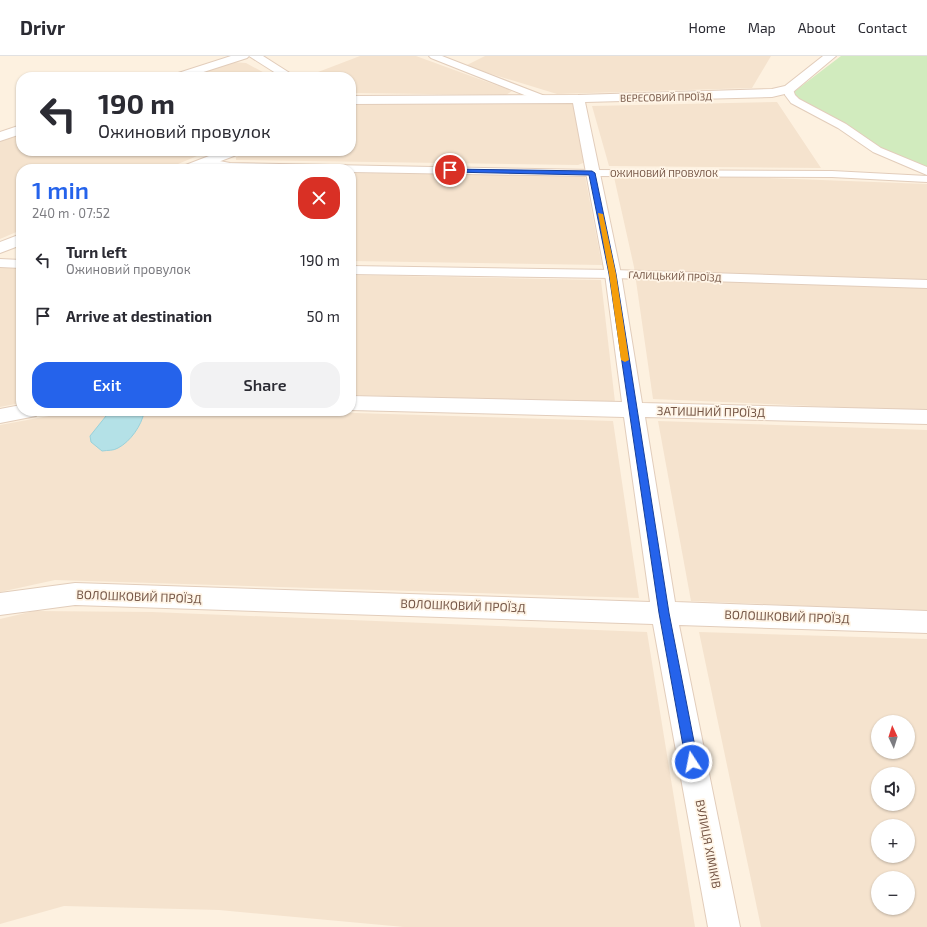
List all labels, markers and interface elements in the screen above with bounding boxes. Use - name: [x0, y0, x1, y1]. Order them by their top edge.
- text: Drivr: [20, 16, 65, 39]
- text: Home: [689, 19, 726, 36]
- text: Map: [748, 19, 776, 36]
- text: About: [798, 19, 836, 36]
- text: Contact: [858, 19, 907, 36]
- text: 190 m: [98, 86, 175, 120]
- icon: left: [32, 88, 84, 140]
- street label: ВЕРЕСОВИЙ ПРОЇЗД: [620, 90, 712, 104]
- text: Ожиновий провулок: [98, 120, 271, 142]
- pin: [433, 153, 467, 187]
- icon: arrive: [439, 159, 461, 181]
- street label: ОЖИНОВИЙ ПРОВУЛОК: [610, 167, 718, 179]
- text: 1 min: [32, 175, 89, 204]
- button: close: [298, 177, 340, 219]
- text: 240 m · 07:52: [32, 205, 110, 221]
- text: Turn left: [66, 243, 127, 261]
- icon: left: [32, 249, 54, 271]
- text: 190 m: [300, 251, 340, 269]
- text: Ожиновий провулок: [66, 261, 191, 277]
- street label: ГАЛИЦЬКИЙ ПРОЇЗД: [628, 268, 722, 284]
- icon: arrive: [32, 305, 54, 327]
- text: Arrive at destination: [66, 307, 212, 325]
- text: 50 m: [306, 307, 340, 325]
- button: Exit: [32, 362, 182, 408]
- button: Share: [190, 362, 340, 408]
- street label: ЗАТИШНИЙ ПРОЇЗД: [657, 403, 765, 419]
- street label: ВОЛОШКОВИЙ ПРОЇЗД: [76, 587, 202, 605]
- street label: ВОЛОШКОВИЙ ПРОЇЗД: [400, 596, 526, 614]
- street label: ВОЛОШКОВИЙ ПРОЇЗД: [724, 607, 850, 625]
- north arrow: [871, 715, 915, 759]
- map controls: [871, 715, 915, 915]
- position arrow: [671, 741, 713, 783]
- button: sound: [871, 767, 915, 811]
- street label: ВУЛИЦЯ ХІМІКІВ: [694, 798, 724, 889]
- button: +: [871, 819, 915, 863]
- button: −: [871, 871, 915, 915]

